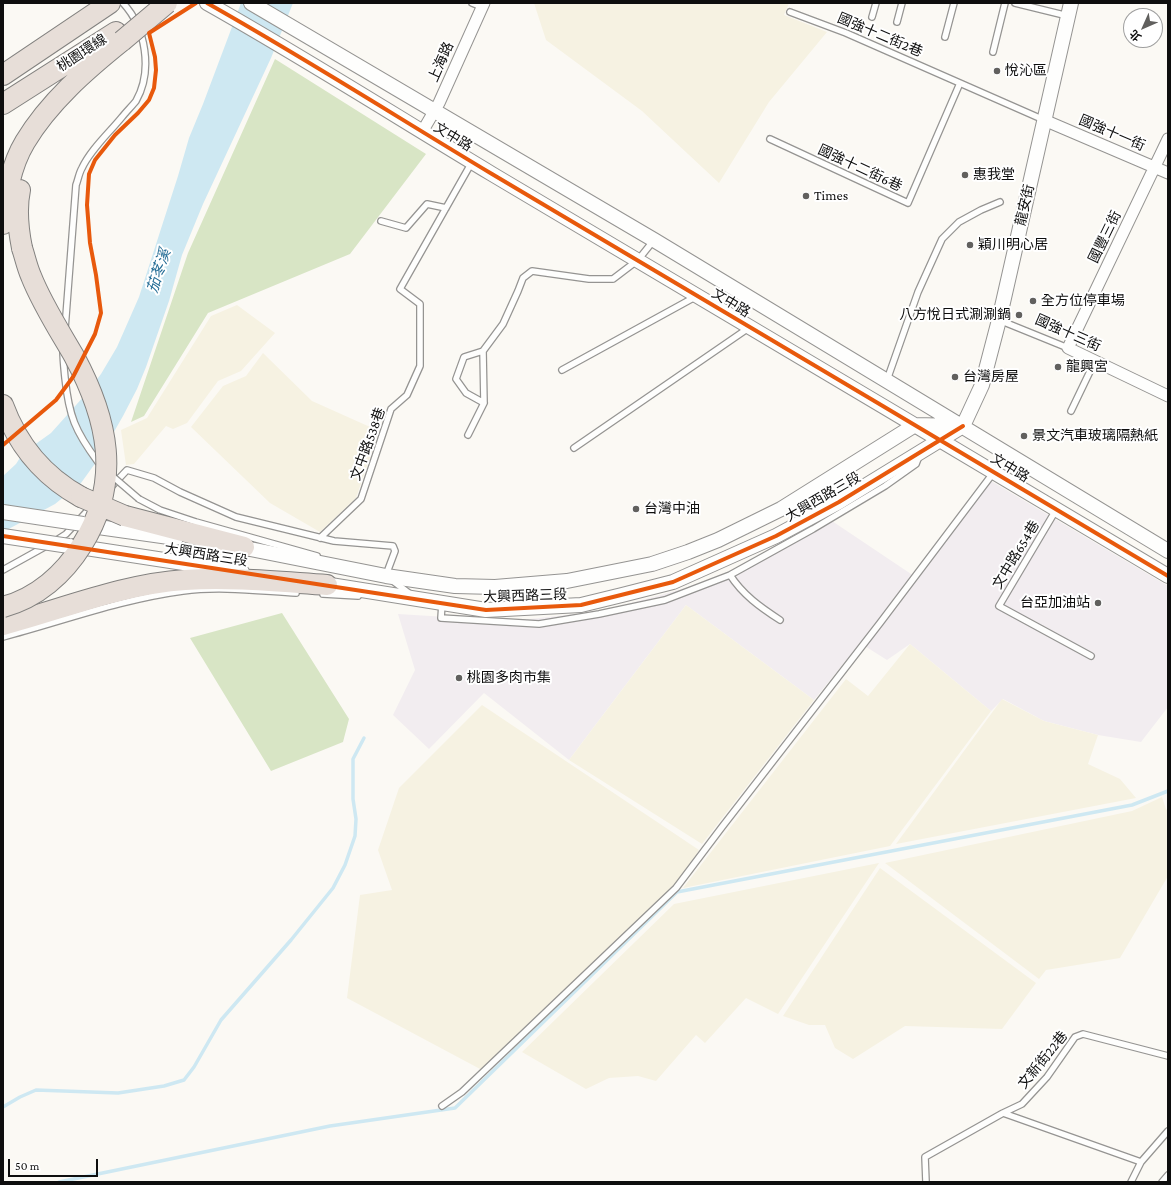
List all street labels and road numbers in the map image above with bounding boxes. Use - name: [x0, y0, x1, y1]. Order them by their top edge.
- street label: 國強十二街2巷: [835, 10, 925, 60]
- street label: 桃園環線: [54, 31, 110, 75]
- street label: 上海路: [425, 39, 457, 85]
- street label: 國強十一街: [1077, 112, 1147, 154]
- street label: 文中路: [431, 119, 475, 155]
- street label: 國強十二街6巷: [815, 141, 905, 195]
- street label: 龍安街: [1012, 183, 1038, 227]
- street label: 國豐三街: [1085, 208, 1125, 266]
- street label: 文中路: [709, 285, 753, 321]
- street label: 國強十三街: [1033, 311, 1103, 355]
- street label: 文中路538巷: [347, 405, 389, 483]
- street label: 文中路: [988, 450, 1032, 486]
- street label: 大興西路三段: [782, 469, 864, 525]
- street label: 文中路654巷: [989, 518, 1043, 592]
- street label: 大興西路三段: [163, 540, 249, 570]
- street label: 大興西路三段: [483, 586, 567, 606]
- street label: 文新街22巷: [1015, 1028, 1071, 1092]

